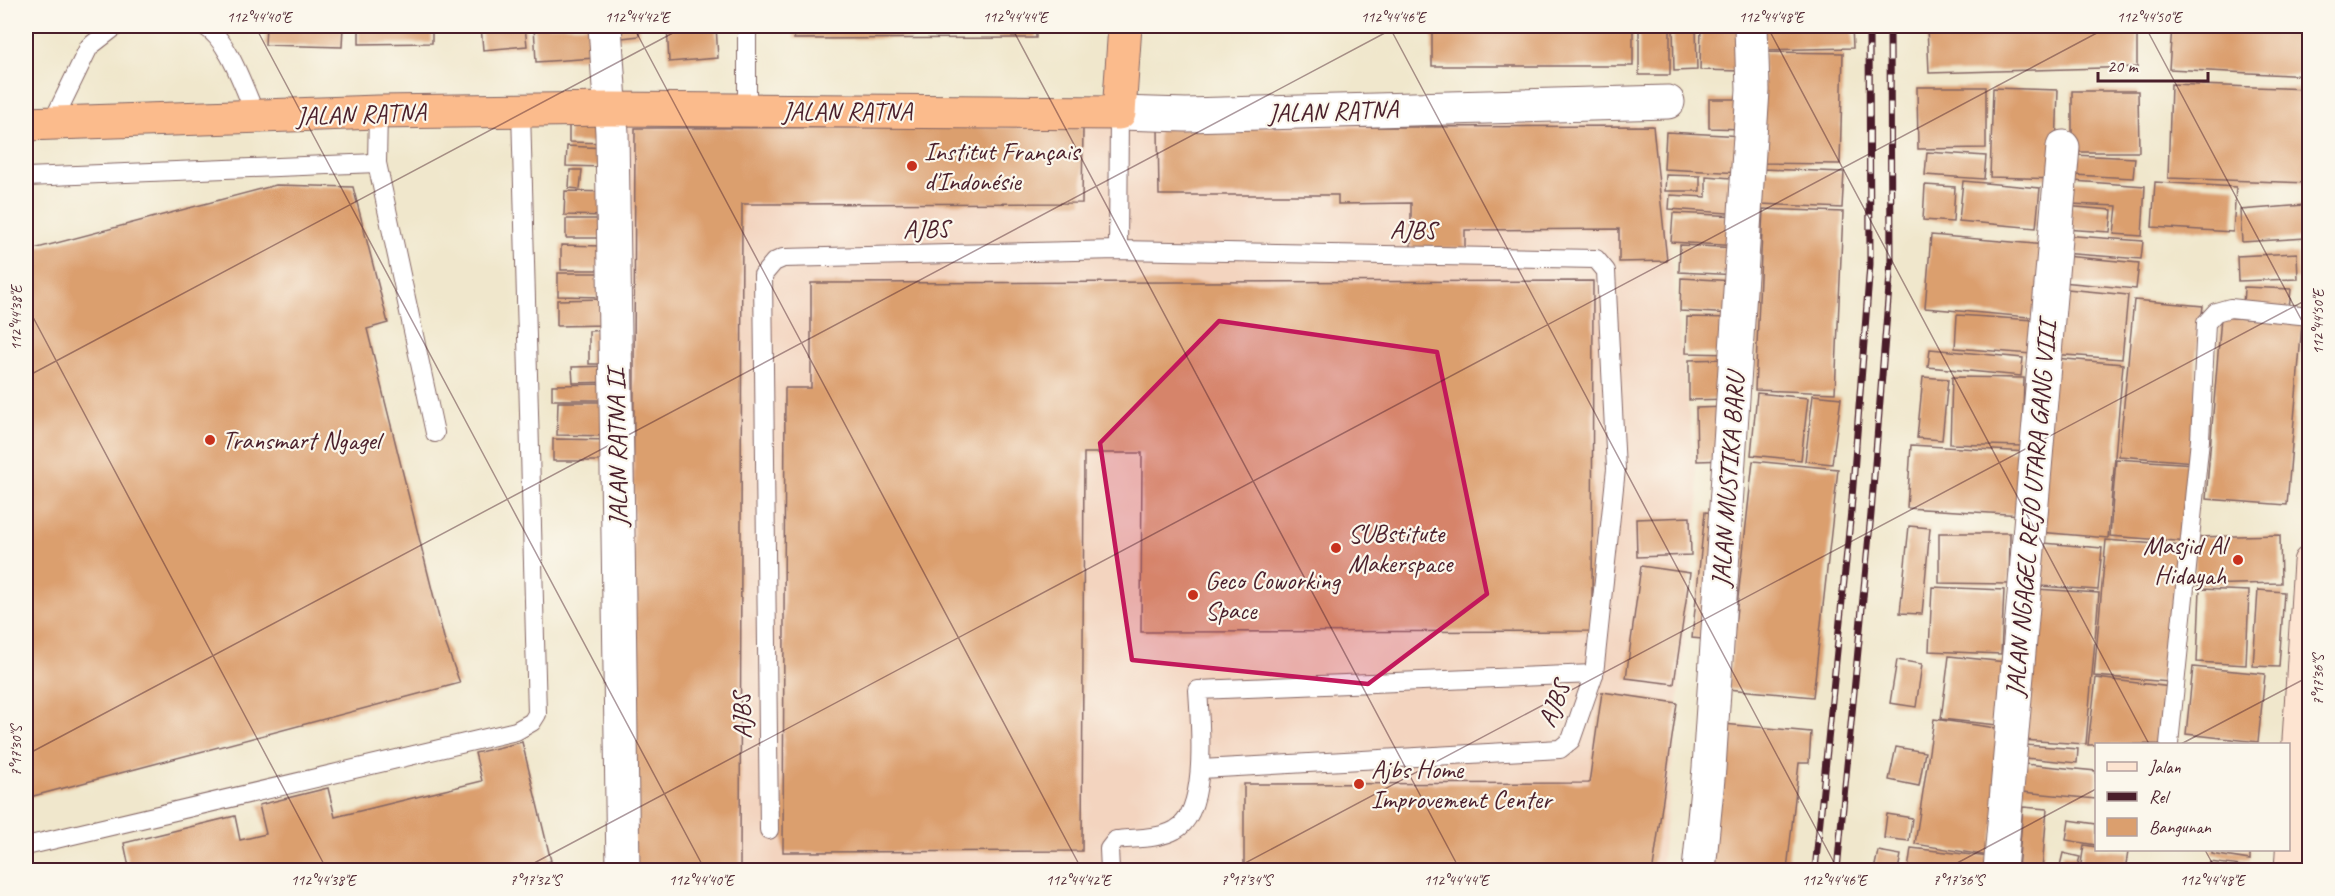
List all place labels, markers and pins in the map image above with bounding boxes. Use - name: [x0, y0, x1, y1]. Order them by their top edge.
- place label: Institut Français d'Indonésie: [924, 135, 1081, 198]
- marker: Institut Français d'Indonésie: [905, 159, 919, 173]
- place label: Transmart Ngagel: [222, 424, 385, 457]
- marker: Transmart Ngagel: [203, 433, 217, 447]
- place label: SUBstitute Makerspace: [1348, 517, 1455, 580]
- place label: Masjid Al Hidayah: [2143, 529, 2231, 592]
- marker: SUBstitute Makerspace: [1329, 541, 1343, 555]
- marker: Masjid Al Hidayah: [2231, 553, 2245, 567]
- place label: Geco Coworking Space: [1205, 564, 1342, 627]
- marker: Geco Coworking Space: [1186, 588, 1200, 602]
- place label: Ajbs Home Improvement Center: [1371, 753, 1554, 816]
- marker: Ajbs Home Improvement Center: [1352, 777, 1366, 791]

